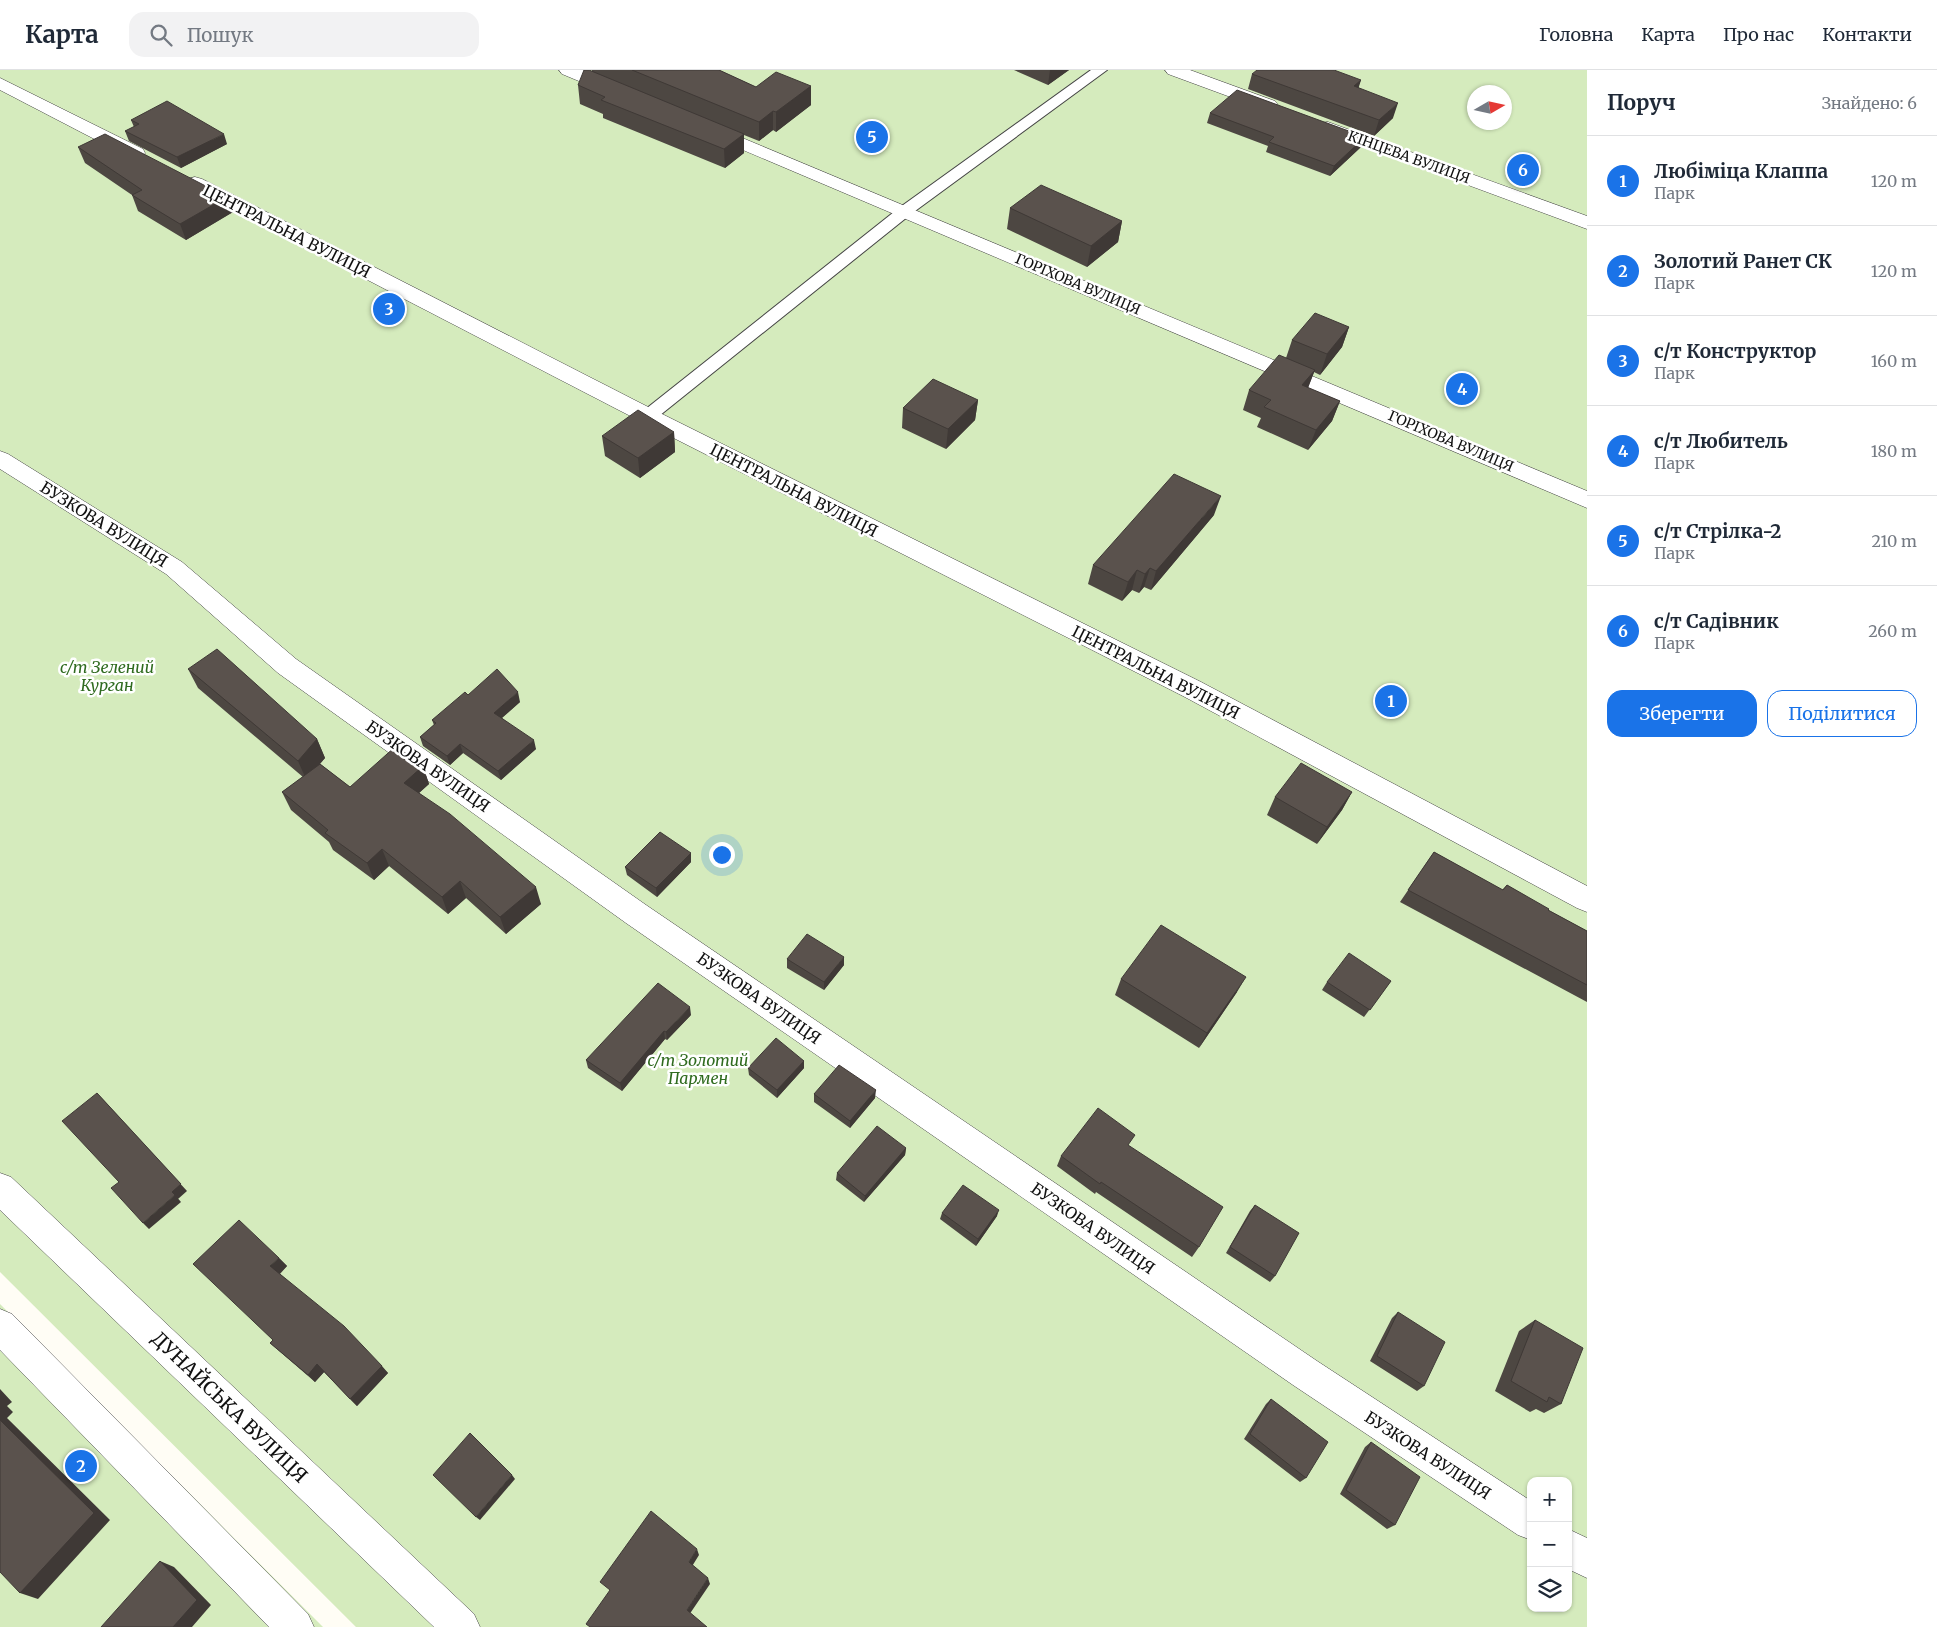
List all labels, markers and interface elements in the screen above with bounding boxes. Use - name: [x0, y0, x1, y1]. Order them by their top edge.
- search box: [129, 12, 479, 57]
- text: Карта: [25, 19, 99, 50]
- icon: search: [147, 21, 175, 49]
- text: Пошук: [187, 23, 254, 47]
- text: Головна: [1539, 23, 1613, 46]
- text: Карта: [1641, 23, 1695, 46]
- text: Про нас: [1723, 23, 1794, 46]
- text: Контакти: [1822, 23, 1912, 46]
- north arrow: [1467, 85, 1512, 130]
- text: Поруч: [1607, 89, 1676, 116]
- text: Знайдено: 6: [1822, 93, 1917, 113]
- pin: 5: [856, 118, 888, 156]
- street label: КІНЦЕВА ВУЛИЦЯ: [1345, 126, 1473, 188]
- pin: 6: [1507, 151, 1539, 189]
- text: Любіміца Клаппа: [1654, 159, 1828, 183]
- text: 1: [1619, 171, 1627, 191]
- text: 120 m: [1871, 171, 1917, 191]
- street label: ЦЕНТРАЛЬНА ВУЛИЦЯ: [200, 180, 374, 282]
- text: Парк: [1654, 183, 1695, 203]
- street label: ГОРІХОВА ВУЛИЦЯ: [1013, 249, 1143, 319]
- text: Золотий Ранет СК: [1654, 249, 1832, 273]
- text: 2: [1618, 261, 1628, 281]
- text: 120 m: [1871, 261, 1917, 281]
- text: Парк: [1654, 273, 1695, 293]
- pin: 3: [373, 290, 405, 328]
- text: с/т Конструктор: [1654, 339, 1816, 363]
- text: 3: [1618, 351, 1628, 371]
- text: 160 m: [1871, 351, 1917, 371]
- text: Парк: [1654, 363, 1695, 383]
- pin: 4: [1446, 370, 1478, 408]
- street label: ГОРІХОВА ВУЛИЦЯ: [1386, 406, 1516, 476]
- text: с/т Любитель: [1654, 429, 1788, 453]
- street label: ЦЕНТРАЛЬНА ВУЛИЦЯ: [707, 439, 881, 541]
- text: 4: [1618, 441, 1628, 461]
- text: 180 m: [1871, 441, 1917, 461]
- text: Парк: [1654, 453, 1695, 473]
- street label: БУЗКОВА ВУЛИЦЯ: [37, 477, 171, 571]
- text: с/т Стрілка-2: [1654, 519, 1781, 543]
- text: 5: [1618, 531, 1628, 551]
- text: 210 m: [1872, 531, 1917, 551]
- text: Парк: [1654, 543, 1695, 563]
- text: с/т Садівник: [1654, 609, 1779, 633]
- street label: ЦЕНТРАЛЬНА ВУЛИЦЯ: [1069, 621, 1243, 723]
- text: 6: [1618, 621, 1628, 641]
- text: 260 m: [1868, 621, 1917, 641]
- text: Парк: [1654, 633, 1695, 653]
- park label: с/т Зелений Курган: [60, 657, 154, 695]
- pin: 1: [1375, 682, 1407, 720]
- button: Зберегти: [1607, 690, 1757, 737]
- button: Поділитися: [1767, 690, 1917, 737]
- street label: БУЗКОВА ВУЛИЦЯ: [362, 716, 494, 816]
- your location: [709, 842, 735, 868]
- street label: БУЗКОВА ВУЛИЦЯ: [693, 948, 825, 1048]
- park label: с/т Золотий Пармен: [648, 1050, 748, 1088]
- street label: БУЗКОВА ВУЛИЦЯ: [1027, 1178, 1159, 1278]
- street label: ДУНАЙСЬКА ВУЛИЦЯ: [147, 1326, 313, 1488]
- street label: БУЗКОВА ВУЛИЦЯ: [1361, 1407, 1495, 1503]
- pin: 2: [65, 1447, 97, 1485]
- map controls: [1527, 1477, 1572, 1612]
- button: +: [1527, 1477, 1572, 1522]
- button: −: [1527, 1522, 1572, 1567]
- button: layers: [1527, 1567, 1572, 1612]

